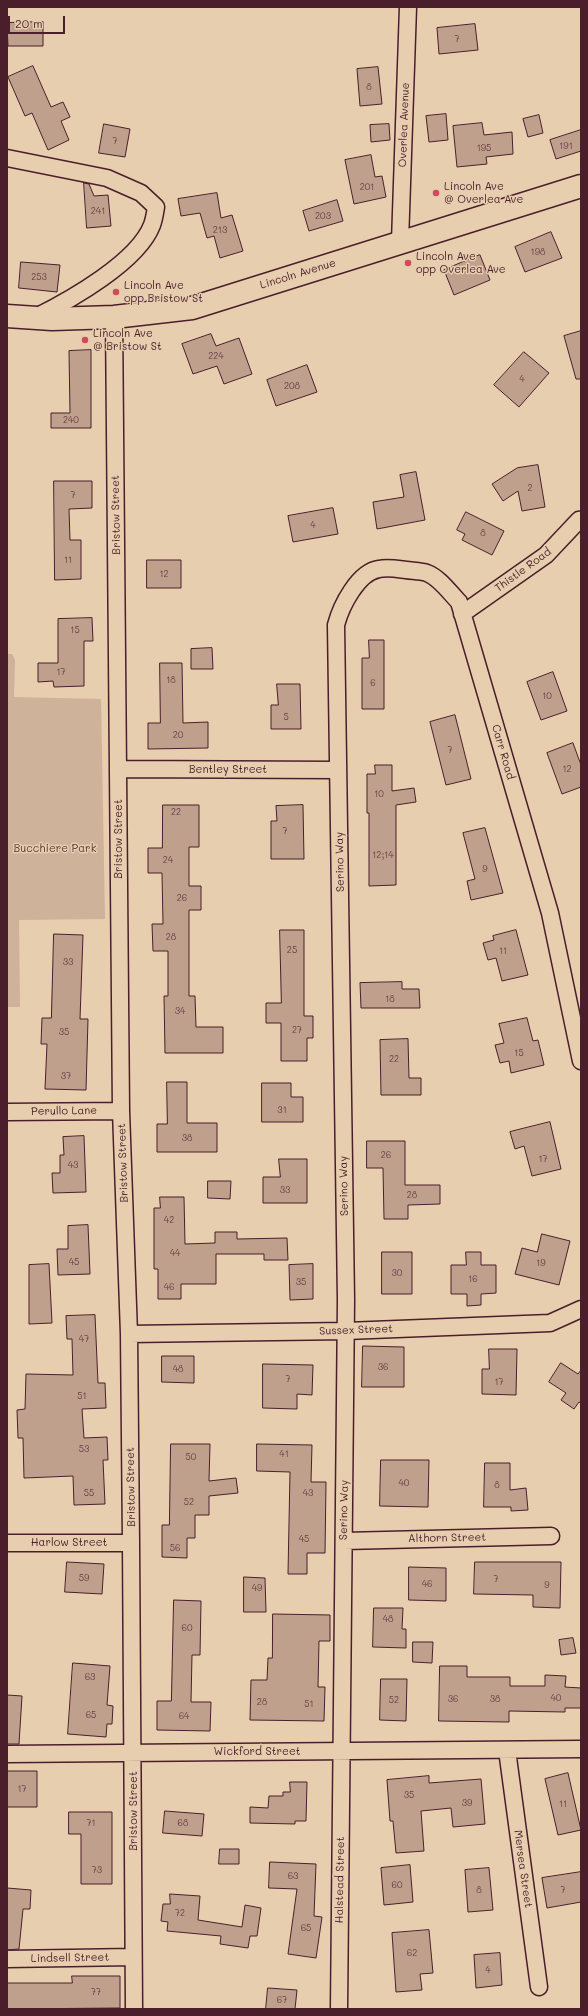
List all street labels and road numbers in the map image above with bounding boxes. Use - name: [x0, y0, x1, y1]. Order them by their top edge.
- street label: Overlea Avenue: [396, 82, 412, 168]
- street label: Lincoln Avenue: [258, 256, 338, 292]
- street label: Bristow Street: [109, 475, 123, 555]
- street label: Thistle Road: [492, 545, 554, 595]
- street label: Carr Road: [489, 723, 517, 781]
- street label: Bentley Street: [189, 763, 267, 777]
- street label: Bristow Street: [112, 799, 126, 879]
- street label: Serino Way: [333, 832, 347, 892]
- street label: Perullo Lane: [31, 1104, 97, 1118]
- street label: Bristow Street: [115, 1123, 131, 1203]
- street label: Serino Way: [337, 1156, 351, 1216]
- street label: Sussex Street: [319, 1322, 393, 1338]
- street label: Bristow Street: [124, 1447, 138, 1527]
- street label: Serino Way: [337, 1480, 351, 1540]
- street label: Althorn Street: [408, 1531, 486, 1545]
- street label: Harlow Street: [31, 1536, 107, 1550]
- street label: Wickford Street: [213, 1745, 301, 1759]
- street label: Bristow Street: [127, 1771, 141, 1851]
- street label: Mersea Street: [511, 1829, 535, 1909]
- street label: Halstead Street: [333, 1836, 347, 1924]
- street label: Lindsell Street: [31, 1951, 109, 1965]

